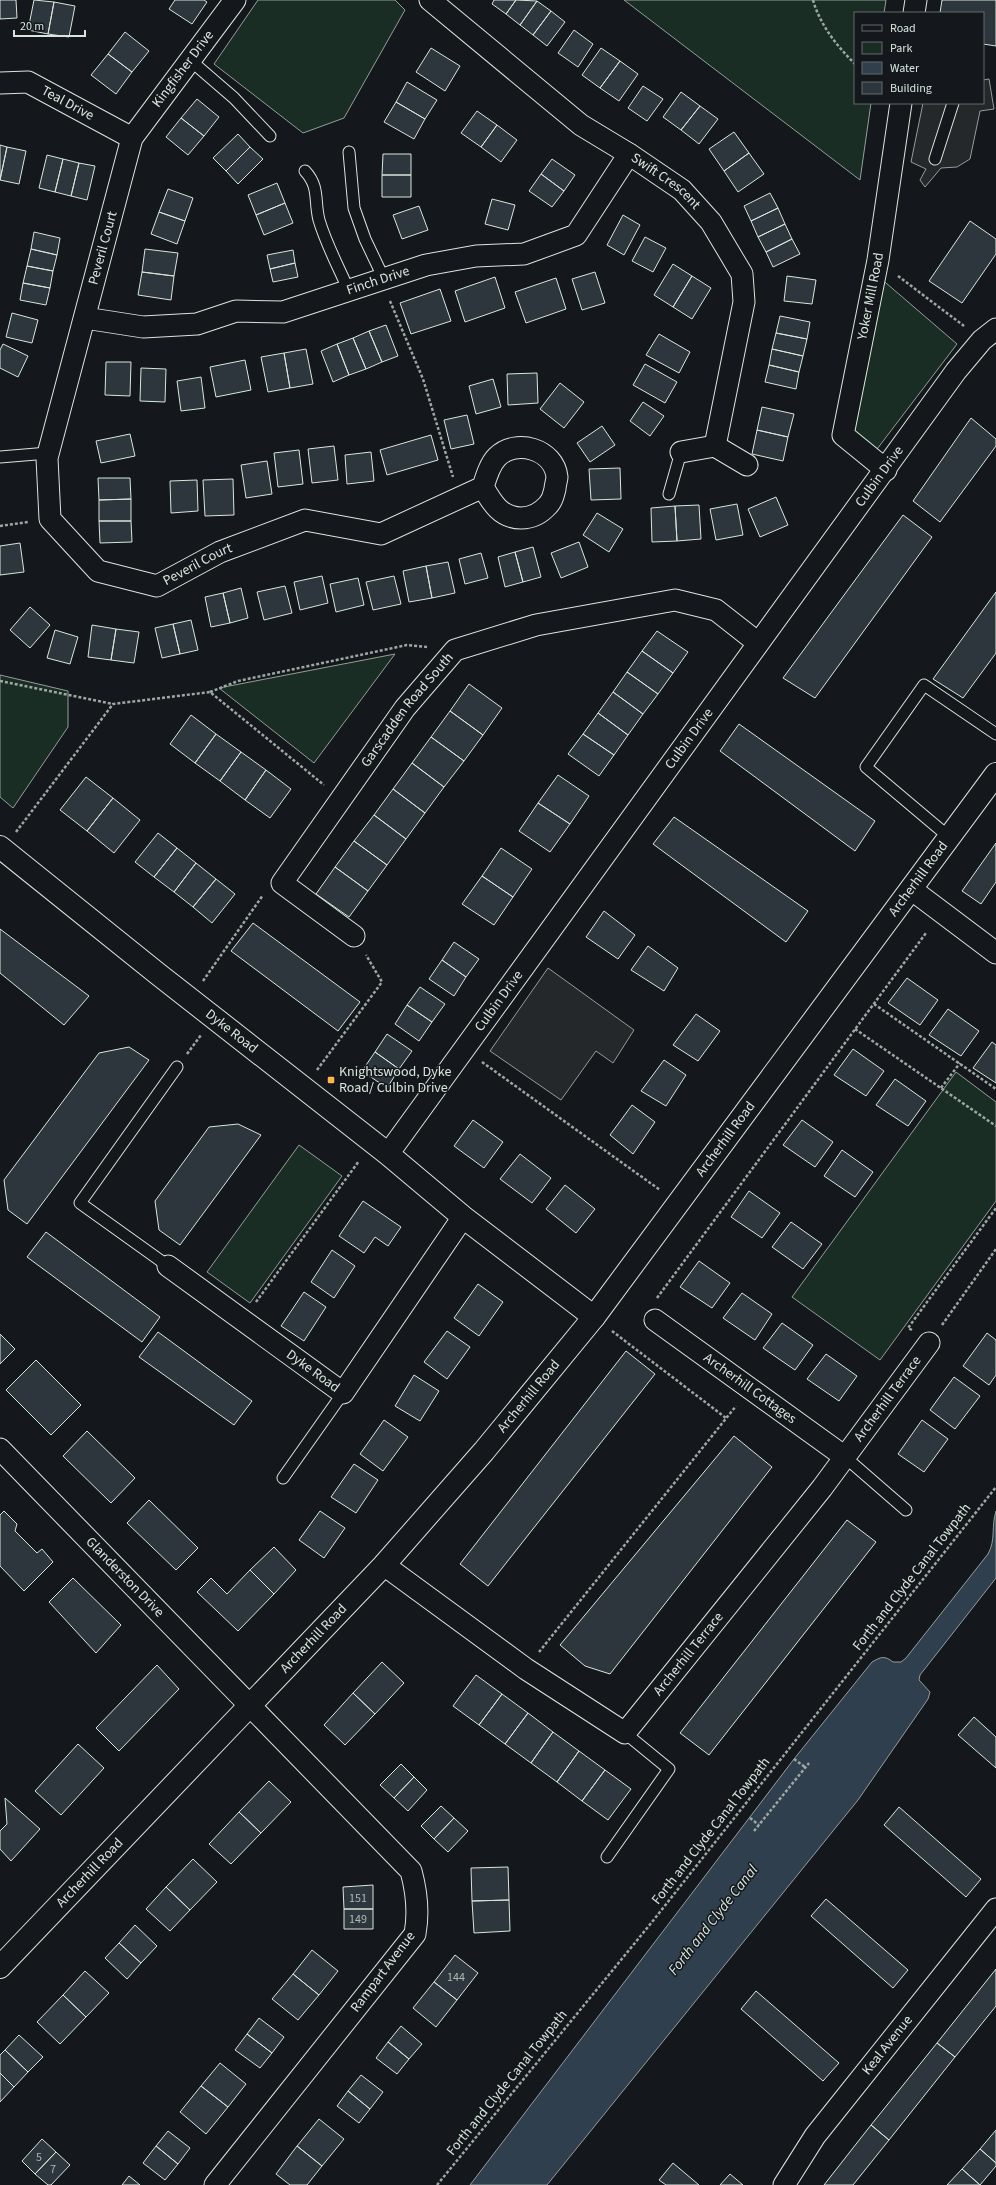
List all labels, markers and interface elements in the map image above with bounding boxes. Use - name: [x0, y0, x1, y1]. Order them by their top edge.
- scale bar: [14, 12, 85, 38]
- legend: [854, 12, 984, 104]
- text: 20 m: [20, 18, 44, 35]
- text: Road: [890, 20, 916, 37]
- street label: Kingfisher Drive: [147, 26, 219, 112]
- text: Park: [890, 40, 912, 57]
- text: Water: [890, 60, 920, 77]
- text: Building: [890, 80, 932, 97]
- street label: Teal Drive: [38, 81, 98, 126]
- street label: Swift Crescent: [627, 148, 705, 214]
- street label: Peveril Court: [84, 209, 122, 287]
- street label: Yoker Mill Road: [852, 251, 889, 343]
- street label: Finch Drive: [344, 261, 412, 300]
- street label: Culbin Drive: [850, 442, 908, 511]
- street label: Peveril Court: [159, 538, 235, 591]
- street label: Garscadden Road South: [356, 648, 458, 772]
- street label: Culbin Drive: [660, 704, 718, 773]
- street label: Archerhill Road: [884, 837, 953, 921]
- street label: Culbin Drive: [470, 966, 528, 1036]
- street label: Dyke Road: [201, 1005, 262, 1058]
- place label: Knightswood, Dyke Road/ Culbin Drive: [339, 1062, 451, 1098]
- marker: Knightswood, Dyke Road/ Culbin Drive: [326, 1075, 336, 1085]
- street label: Archerhill Road: [691, 1098, 760, 1181]
- street label: Dyke Road: [282, 1345, 344, 1397]
- street label: Archerhill Cottages: [699, 1348, 801, 1429]
- street label: Archerhill Terrace: [849, 1352, 926, 1446]
- street label: Archerhill Road: [493, 1356, 565, 1437]
- street label: Forth and Clyde Canal Towpath: [848, 1499, 976, 1655]
- street label: Glanderston Drive: [81, 1533, 169, 1622]
- street label: Archerhill Road: [276, 1600, 352, 1678]
- street label: Archerhill Terrace: [649, 1608, 728, 1700]
- street label: Forth and Clyde Canal Towpath: [647, 1753, 775, 1909]
- street label: Archerhill Road: [52, 1834, 128, 1912]
- water label: Forth and Clyde Canal: [663, 1860, 763, 1980]
- house number: 151: [349, 1890, 367, 1907]
- house number: 149: [349, 1911, 367, 1928]
- street label: Rampart Avenue: [346, 1927, 420, 2017]
- house number: 144: [447, 1969, 465, 1986]
- street label: Forth and Clyde Canal Towpath: [442, 2006, 572, 2160]
- street label: Keal Avenue: [857, 2011, 917, 2079]
- house number: 5: [36, 2149, 42, 2166]
- house number: 7: [50, 2161, 56, 2178]

